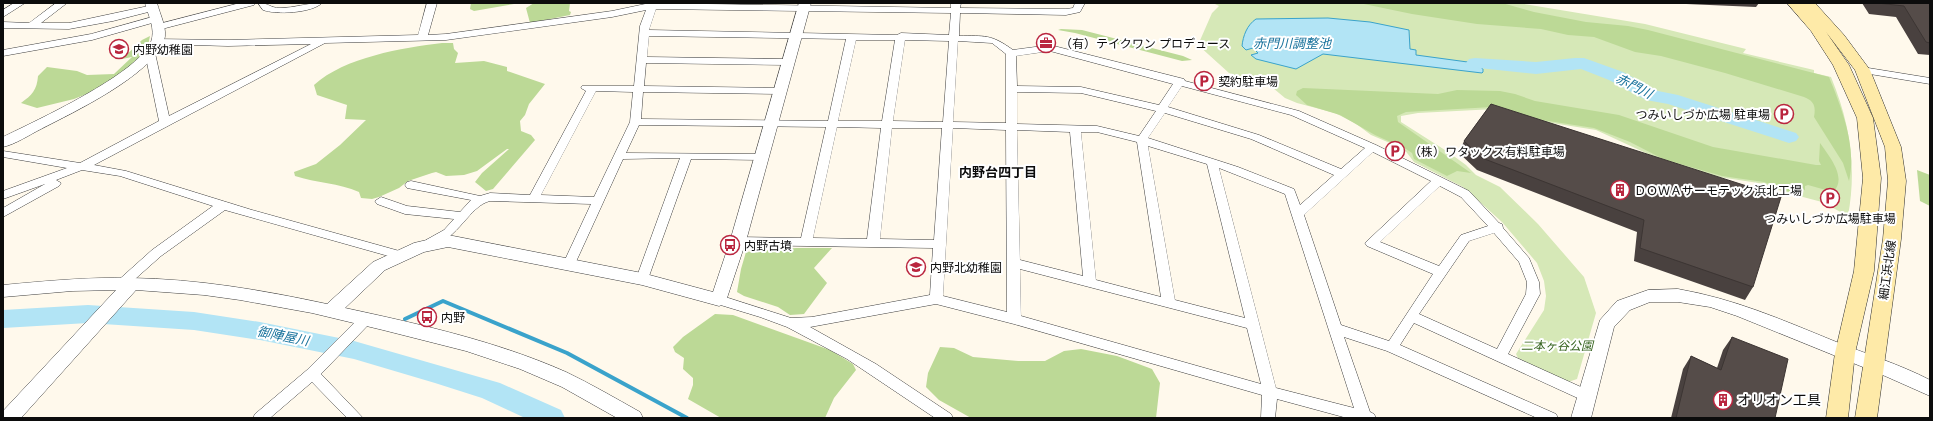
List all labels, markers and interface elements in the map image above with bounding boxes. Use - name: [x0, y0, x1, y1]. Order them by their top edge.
- office icon: （有）テイクワン プロデュース: [1035, 32, 1057, 54]
- water label: 赤門川調整池: [1253, 35, 1333, 52]
- place label: （有）テイクワン プロデュース: [1060, 36, 1230, 51]
- school or university icon: 内野幼稚園: [108, 38, 130, 60]
- place label: 内野幼稚園: [133, 42, 193, 57]
- parking icon: 契約駐車場: [1193, 70, 1215, 92]
- water label: 赤門川: [1613, 70, 1657, 103]
- place label: 契約駐車場: [1218, 74, 1278, 89]
- parking icon: つみいしづか広場 駐車場: [1773, 103, 1795, 125]
- place label: つみいしづか広場 駐車場: [1636, 107, 1770, 122]
- parking icon: （株）ワタックス有料駐車場: [1384, 140, 1406, 162]
- place label: （株）ワタックス有料駐車場: [1409, 144, 1565, 159]
- district label: 内野台四丁目: [959, 164, 1037, 181]
- building icon: ＤＯＷＡサーモテック浜北工場: [1609, 179, 1631, 201]
- place label: ＤＯＷＡサーモテック浜北工場: [1634, 183, 1802, 198]
- parking icon: つみいしづか広場駐車場: [1819, 187, 1841, 209]
- place label: つみいしづか広場駐車場: [1764, 211, 1896, 226]
- bus stop icon: 内野古墳: [719, 234, 741, 256]
- place label: 内野古墳: [744, 238, 792, 253]
- street label: 細江浜北線: [1875, 239, 1899, 301]
- school or university icon: 内野北幼稚園: [905, 256, 927, 278]
- place label: 内野北幼稚園: [930, 260, 1002, 275]
- bus stop icon: 内野: [416, 306, 438, 328]
- place label: 内野: [441, 310, 465, 325]
- water label: 御陣屋川: [256, 323, 312, 350]
- park label: 二本ヶ谷公園: [1521, 338, 1595, 353]
- building icon: オリオン工具: [1712, 389, 1734, 411]
- place label: オリオン工具: [1737, 391, 1821, 409]

